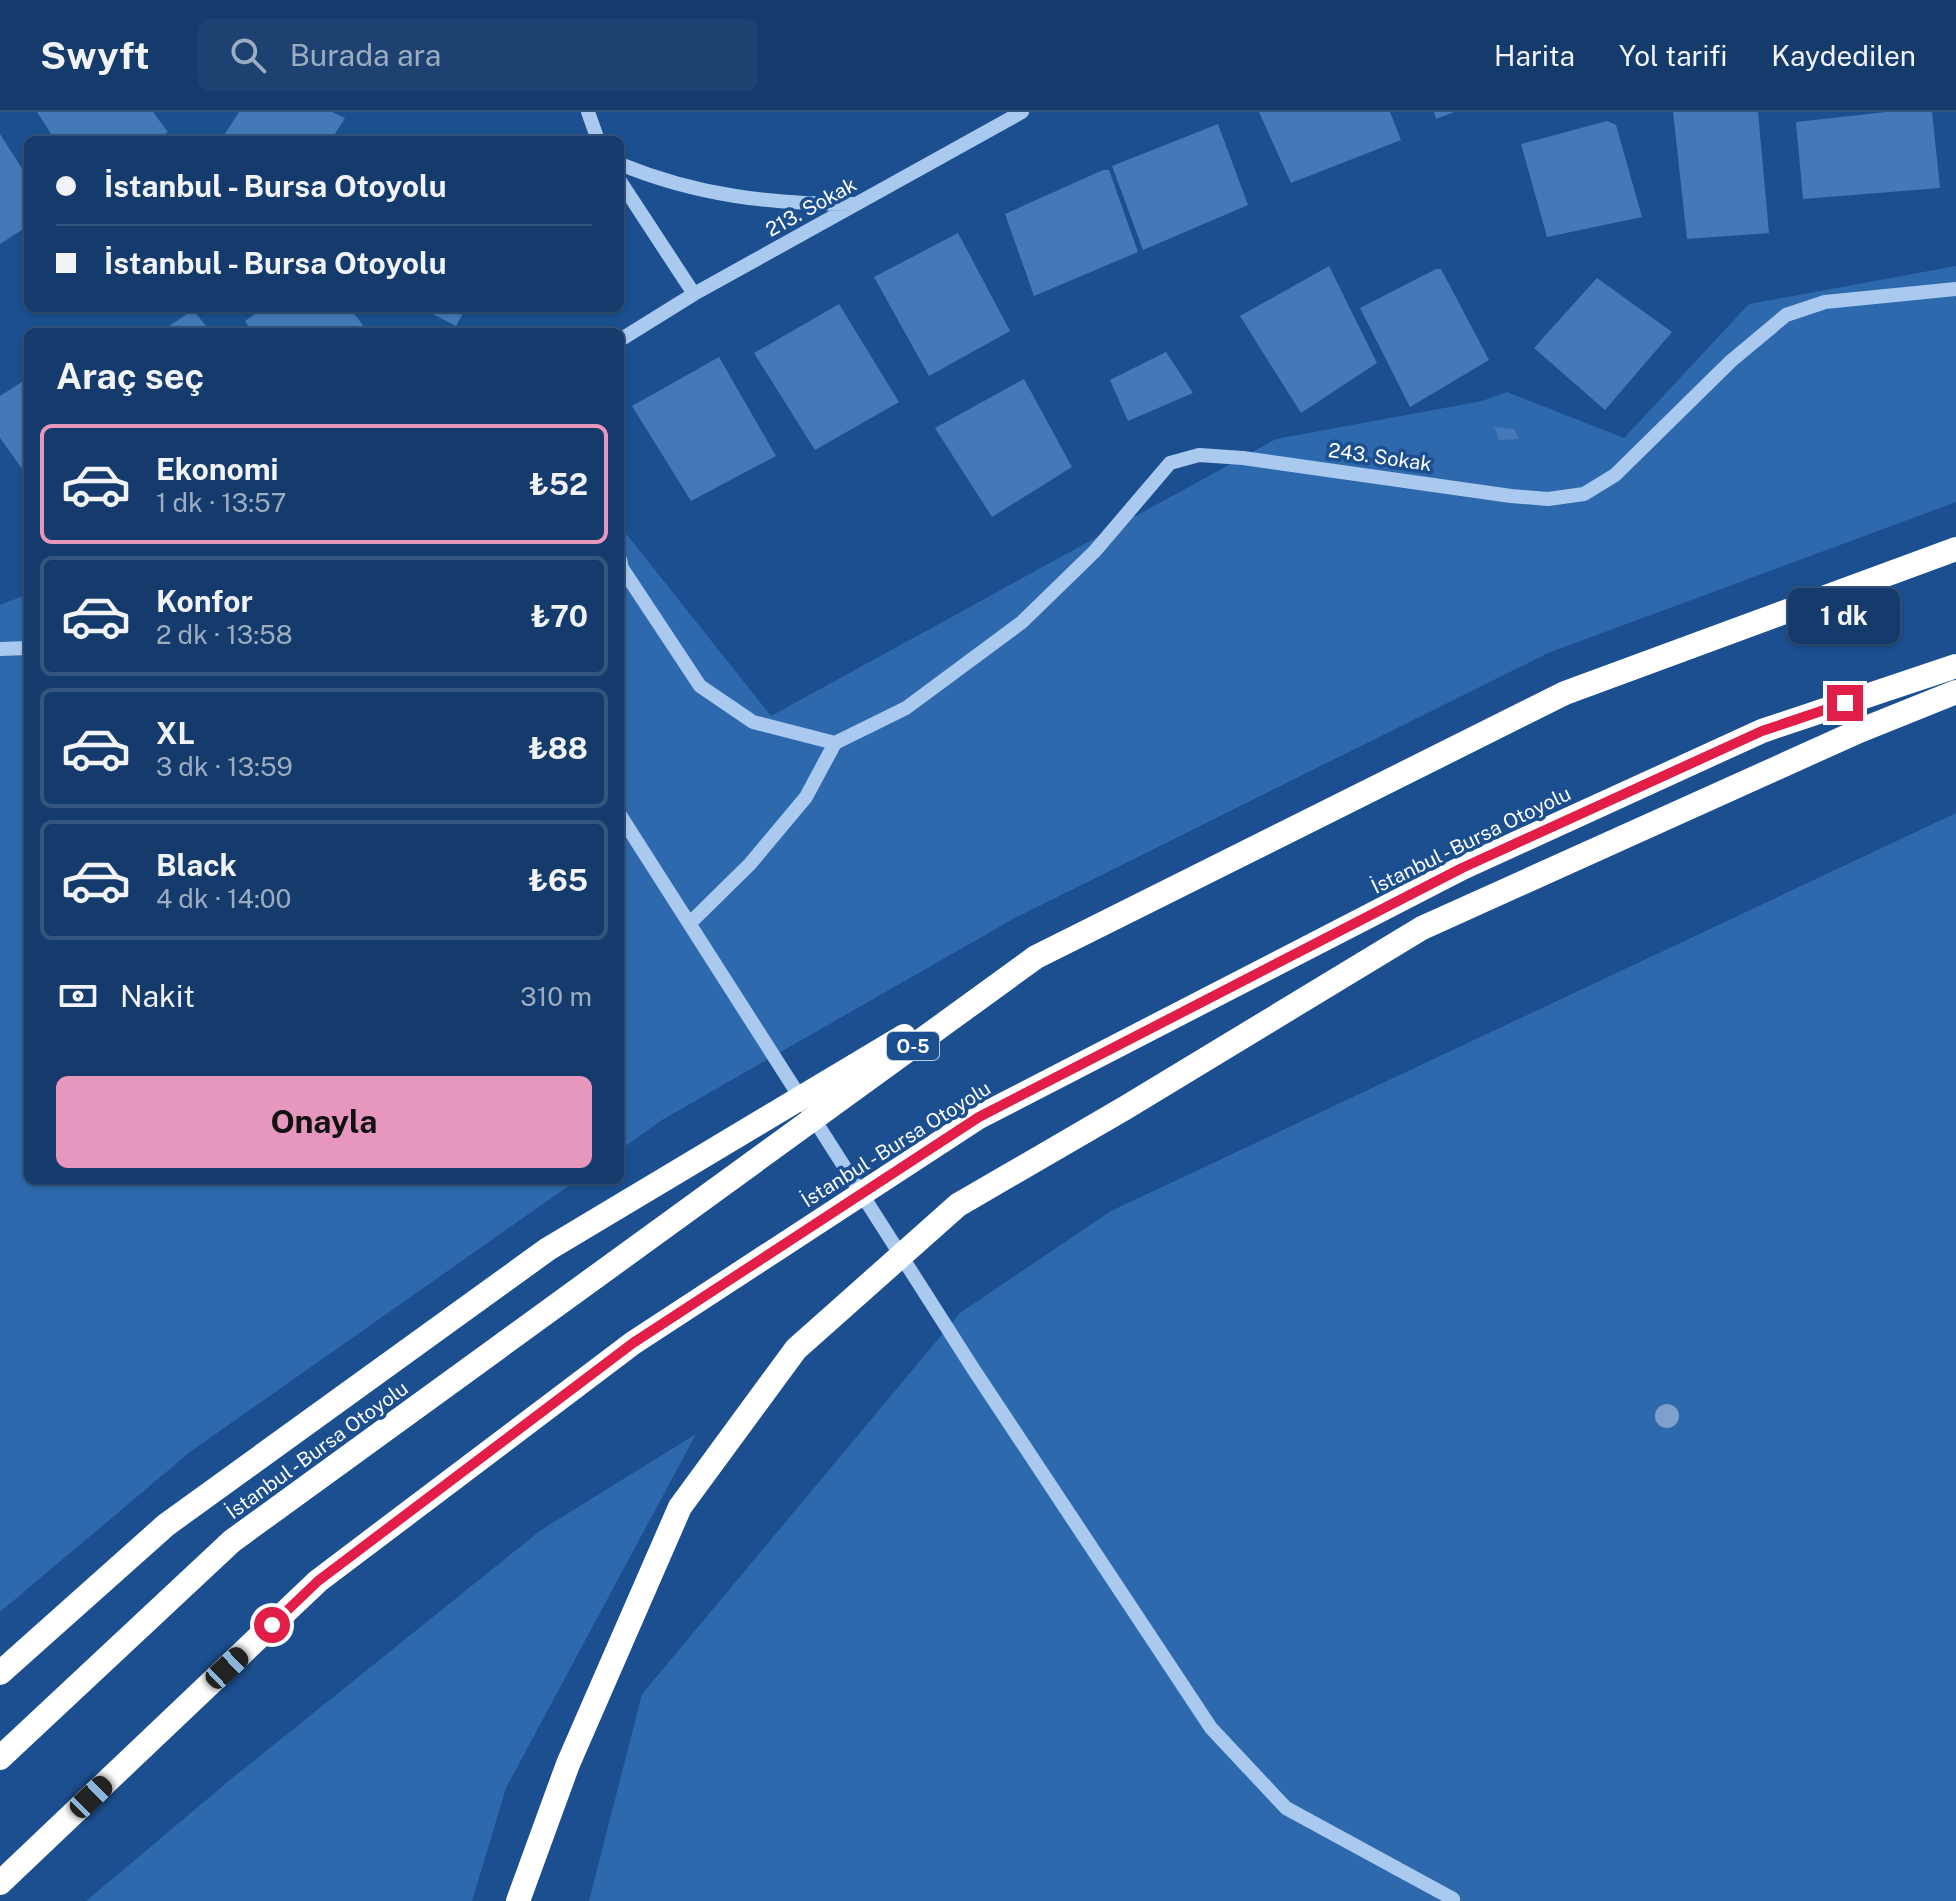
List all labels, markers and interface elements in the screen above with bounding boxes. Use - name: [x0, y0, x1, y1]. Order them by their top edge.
- search box: [198, 19, 758, 91]
- text: Swyft: [40, 33, 150, 78]
- icon: search: [226, 33, 270, 77]
- text: Burada ara: [290, 37, 441, 73]
- text: Harita: [1494, 39, 1575, 72]
- text: Yol tarifi: [1619, 39, 1727, 72]
- text: Kaydedilen: [1771, 39, 1916, 72]
- text: İstanbul - Bursa Otoyolu: [104, 168, 447, 204]
- street label: 213. Sokak: [762, 172, 860, 242]
- text: İstanbul - Bursa Otoyolu: [104, 245, 447, 281]
- text: Araç seç: [56, 355, 204, 397]
- street label: 243. Sokak: [1327, 438, 1433, 476]
- icon: car: [60, 448, 132, 520]
- text: Ekonomi: [156, 451, 279, 487]
- text: ₺52: [529, 466, 588, 502]
- text: 1 dk · 13:57: [156, 487, 286, 518]
- icon: car: [60, 580, 132, 652]
- text: Konfor: [156, 583, 253, 619]
- callout: 1 dk: [1789, 587, 1901, 643]
- text: ₺70: [531, 598, 588, 634]
- text: 1 dk: [1820, 600, 1868, 631]
- text: 2 dk · 13:58: [156, 619, 293, 650]
- route end: [1827, 685, 1863, 721]
- icon: car: [60, 712, 132, 784]
- text: XL: [156, 715, 195, 751]
- text: ₺88: [528, 730, 588, 766]
- text: 3 dk · 13:59: [156, 751, 293, 782]
- street label: İstanbul - Bursa Otoyolu: [1367, 781, 1575, 899]
- icon: car: [60, 844, 132, 916]
- text: Black: [156, 847, 237, 883]
- text: ₺65: [528, 862, 588, 898]
- text: 4 dk · 14:00: [156, 883, 291, 914]
- icon: cash: [56, 974, 100, 1018]
- text: Nakit: [120, 978, 195, 1014]
- text: 310 m: [520, 981, 592, 1012]
- road number: O-5: [887, 1032, 939, 1060]
- button: Onayla: [56, 1076, 592, 1168]
- street label: İstanbul - Bursa Otoyolu: [797, 1076, 995, 1212]
- street label: İstanbul - Bursa Otoyolu: [221, 1376, 413, 1524]
- route start: [254, 1607, 290, 1643]
- car: [201, 1643, 253, 1693]
- car: [65, 1772, 117, 1822]

